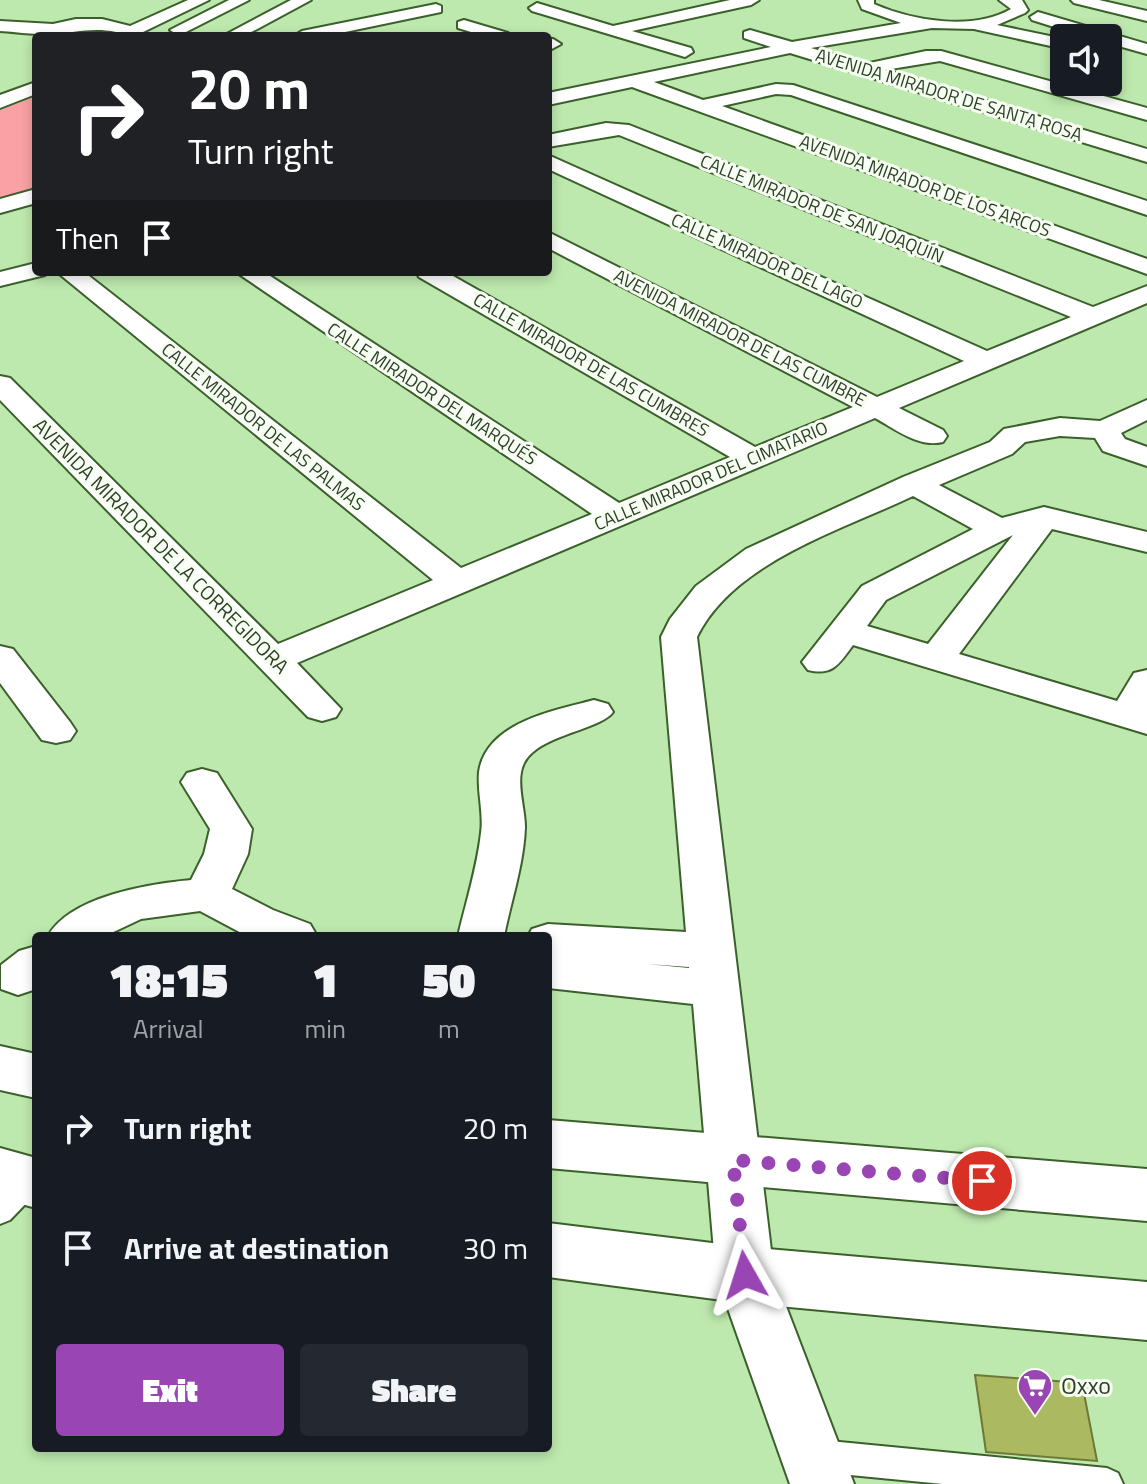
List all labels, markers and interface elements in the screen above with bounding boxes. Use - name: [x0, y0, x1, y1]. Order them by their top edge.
- map controls: [1050, 24, 1122, 96]
- button: sound: [1050, 24, 1122, 96]
- street label: AVENIDA MIRADOR DE SANTA ROSA: [812, 41, 1086, 148]
- text: 20 m: [188, 46, 310, 131]
- icon: right: [56, 64, 160, 168]
- text: Turn right: [188, 123, 333, 178]
- street label: AVENIDA MIRADOR DE LOS ARCOS: [796, 127, 1055, 244]
- street label: CALLE MIRADOR DE SAN JOAQUÍN: [696, 147, 948, 270]
- street label: CALLE MIRADOR DEL LAGO: [667, 206, 868, 315]
- text: Then: [56, 215, 119, 261]
- icon: arrive: [135, 216, 179, 260]
- street label: AVENIDA MIRADOR DE LAS CUMBRE: [609, 262, 871, 413]
- street label: CALLE MIRADOR DE LAS CUMBRES: [468, 286, 714, 443]
- street label: CALLE MIRADOR DEL MARQUÉS: [322, 315, 543, 472]
- street label: CALLE MIRADOR DE LAS PALMAS: [156, 336, 371, 517]
- street label: AVENIDA MIRADOR DE LA CORREGIDORA: [26, 411, 297, 681]
- street label: CALLE MIRADOR DEL CIMATARIO: [590, 414, 832, 537]
- text: 18:15: [109, 943, 228, 1016]
- text: 1: [312, 943, 339, 1016]
- text: 50: [423, 943, 475, 1016]
- text: Arrival: [133, 1009, 204, 1048]
- text: min: [305, 1009, 346, 1048]
- text: m: [438, 1009, 460, 1048]
- text: Turn right: [124, 1105, 252, 1151]
- text: 20 m: [463, 1105, 528, 1151]
- icon: right: [56, 1106, 100, 1150]
- pin: [948, 1147, 1016, 1215]
- icon: arrive: [960, 1159, 1004, 1203]
- text: Arrive at destination: [124, 1225, 389, 1271]
- text: 30 m: [463, 1225, 528, 1271]
- icon: arrive: [56, 1226, 100, 1270]
- position arrow: [703, 1233, 787, 1317]
- button: Exit: [56, 1344, 284, 1436]
- button: Share: [300, 1344, 528, 1436]
- supermarket icon: Oxxo: [1016, 1367, 1054, 1417]
- place label: Oxxo: [1061, 1367, 1111, 1403]

